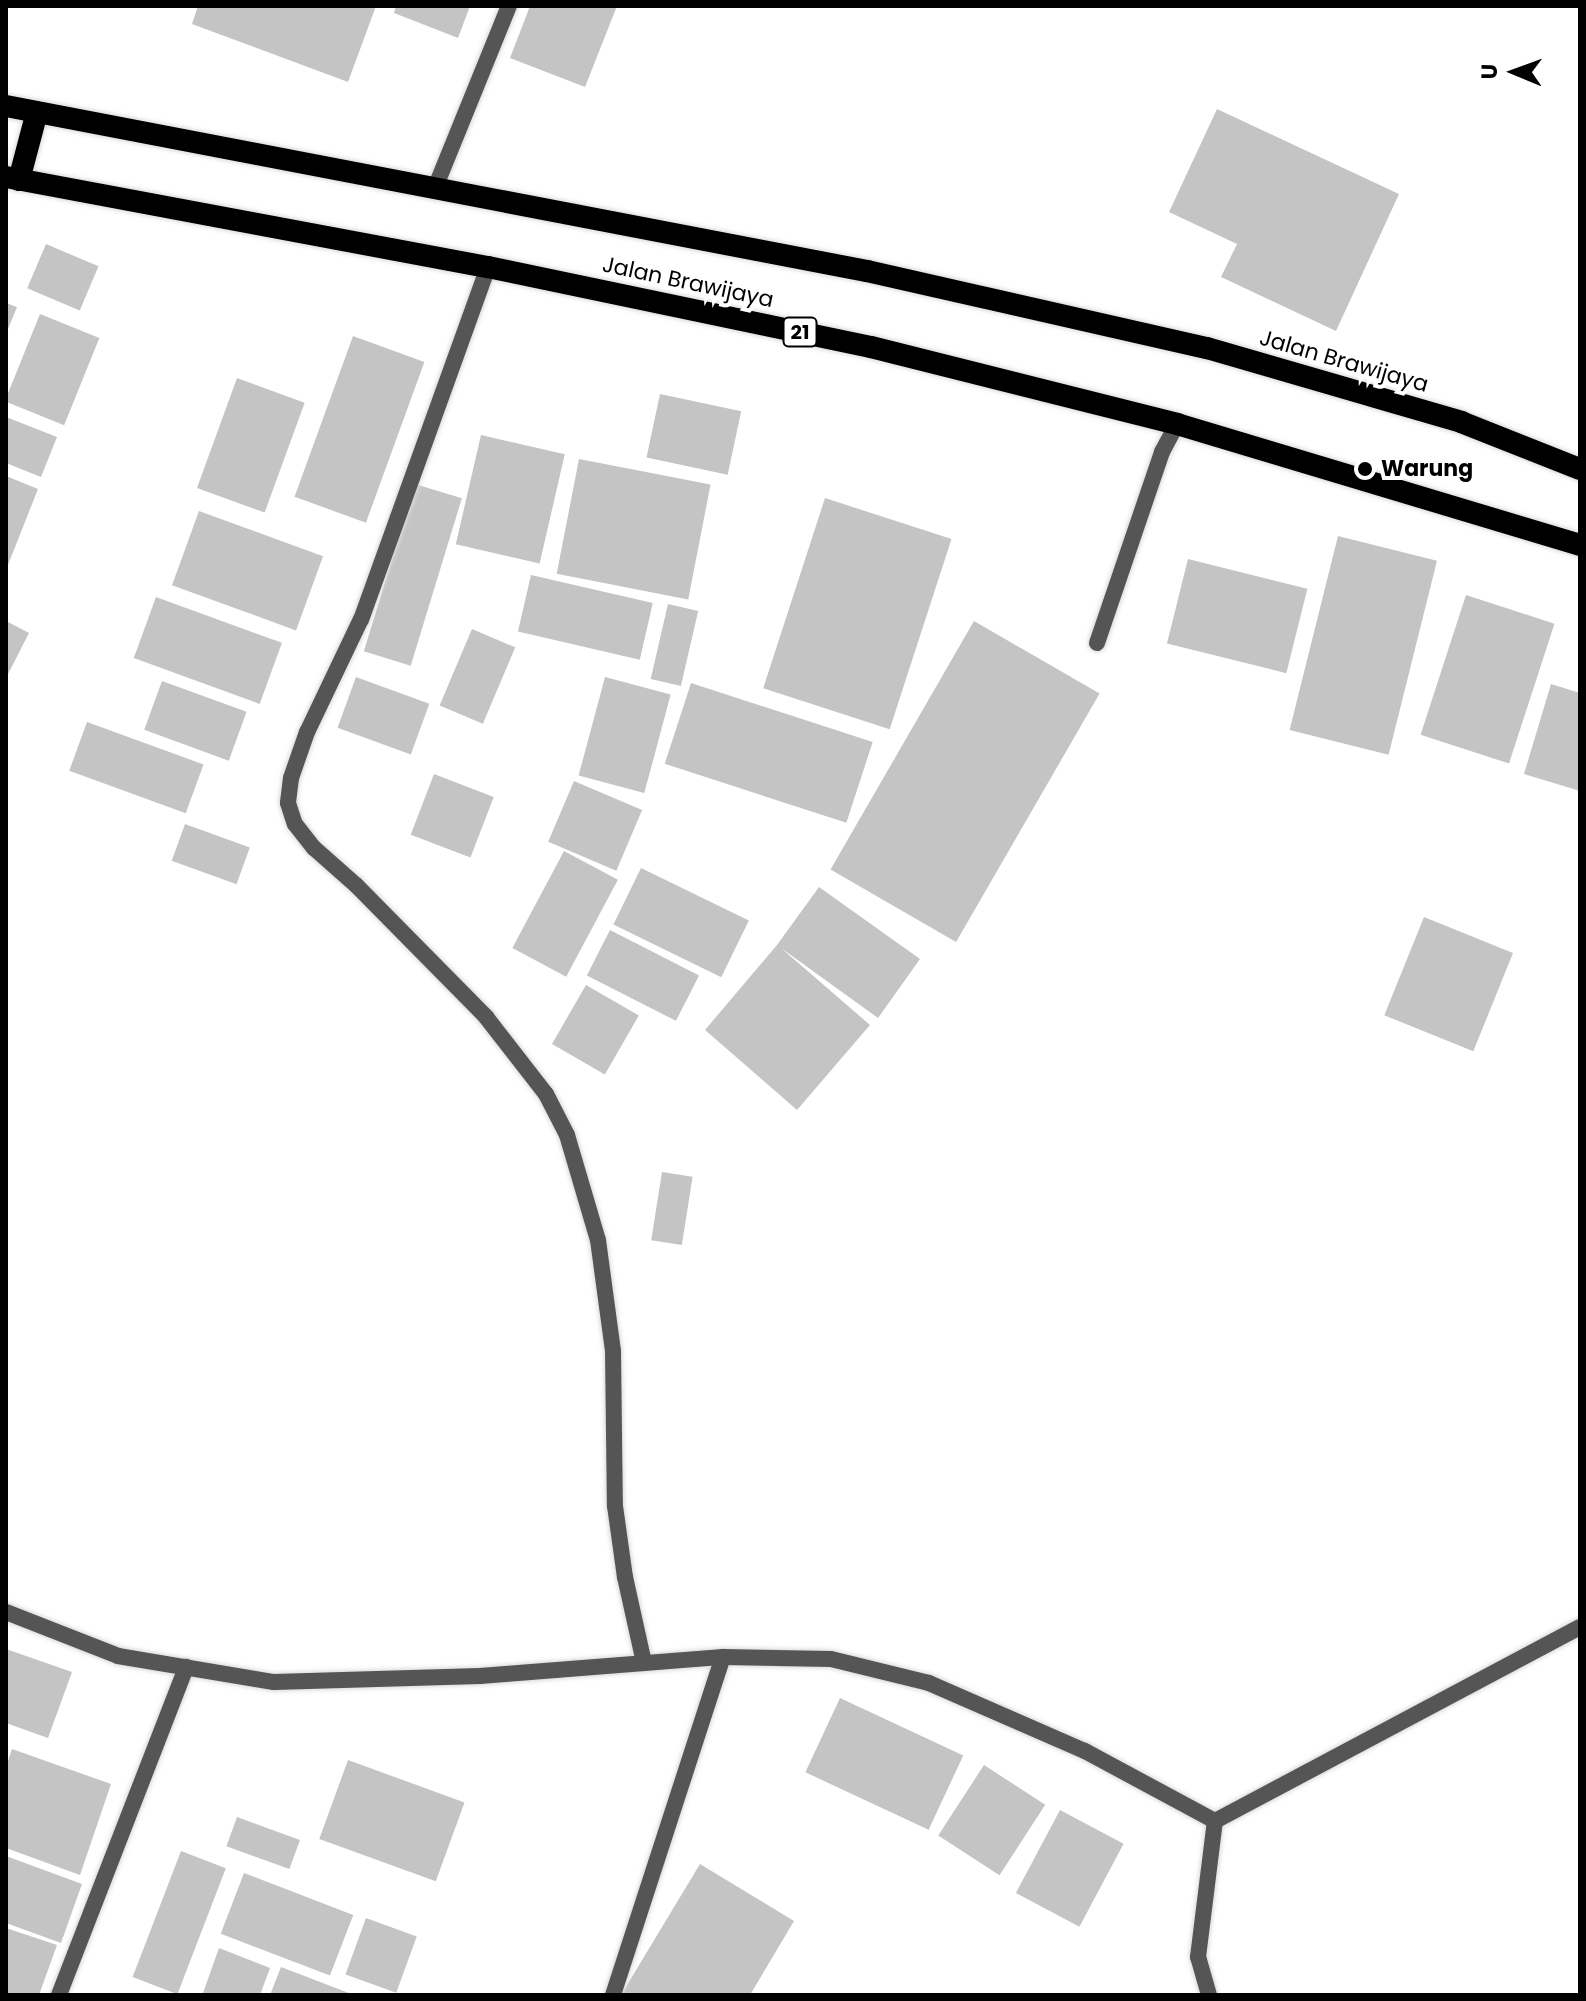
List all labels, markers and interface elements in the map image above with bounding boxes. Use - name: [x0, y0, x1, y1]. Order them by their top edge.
- north arrow: [1474, 32, 1554, 112]
- text: U: [1474, 64, 1505, 80]
- street label: Jalan Brawijaya: [600, 251, 776, 313]
- road number: 21: [782, 316, 818, 348]
- street label: Jalan Brawijaya: [1257, 324, 1431, 398]
- place label: Warung: [1381, 456, 1473, 482]
- marker: Warung: [1356, 460, 1374, 478]

